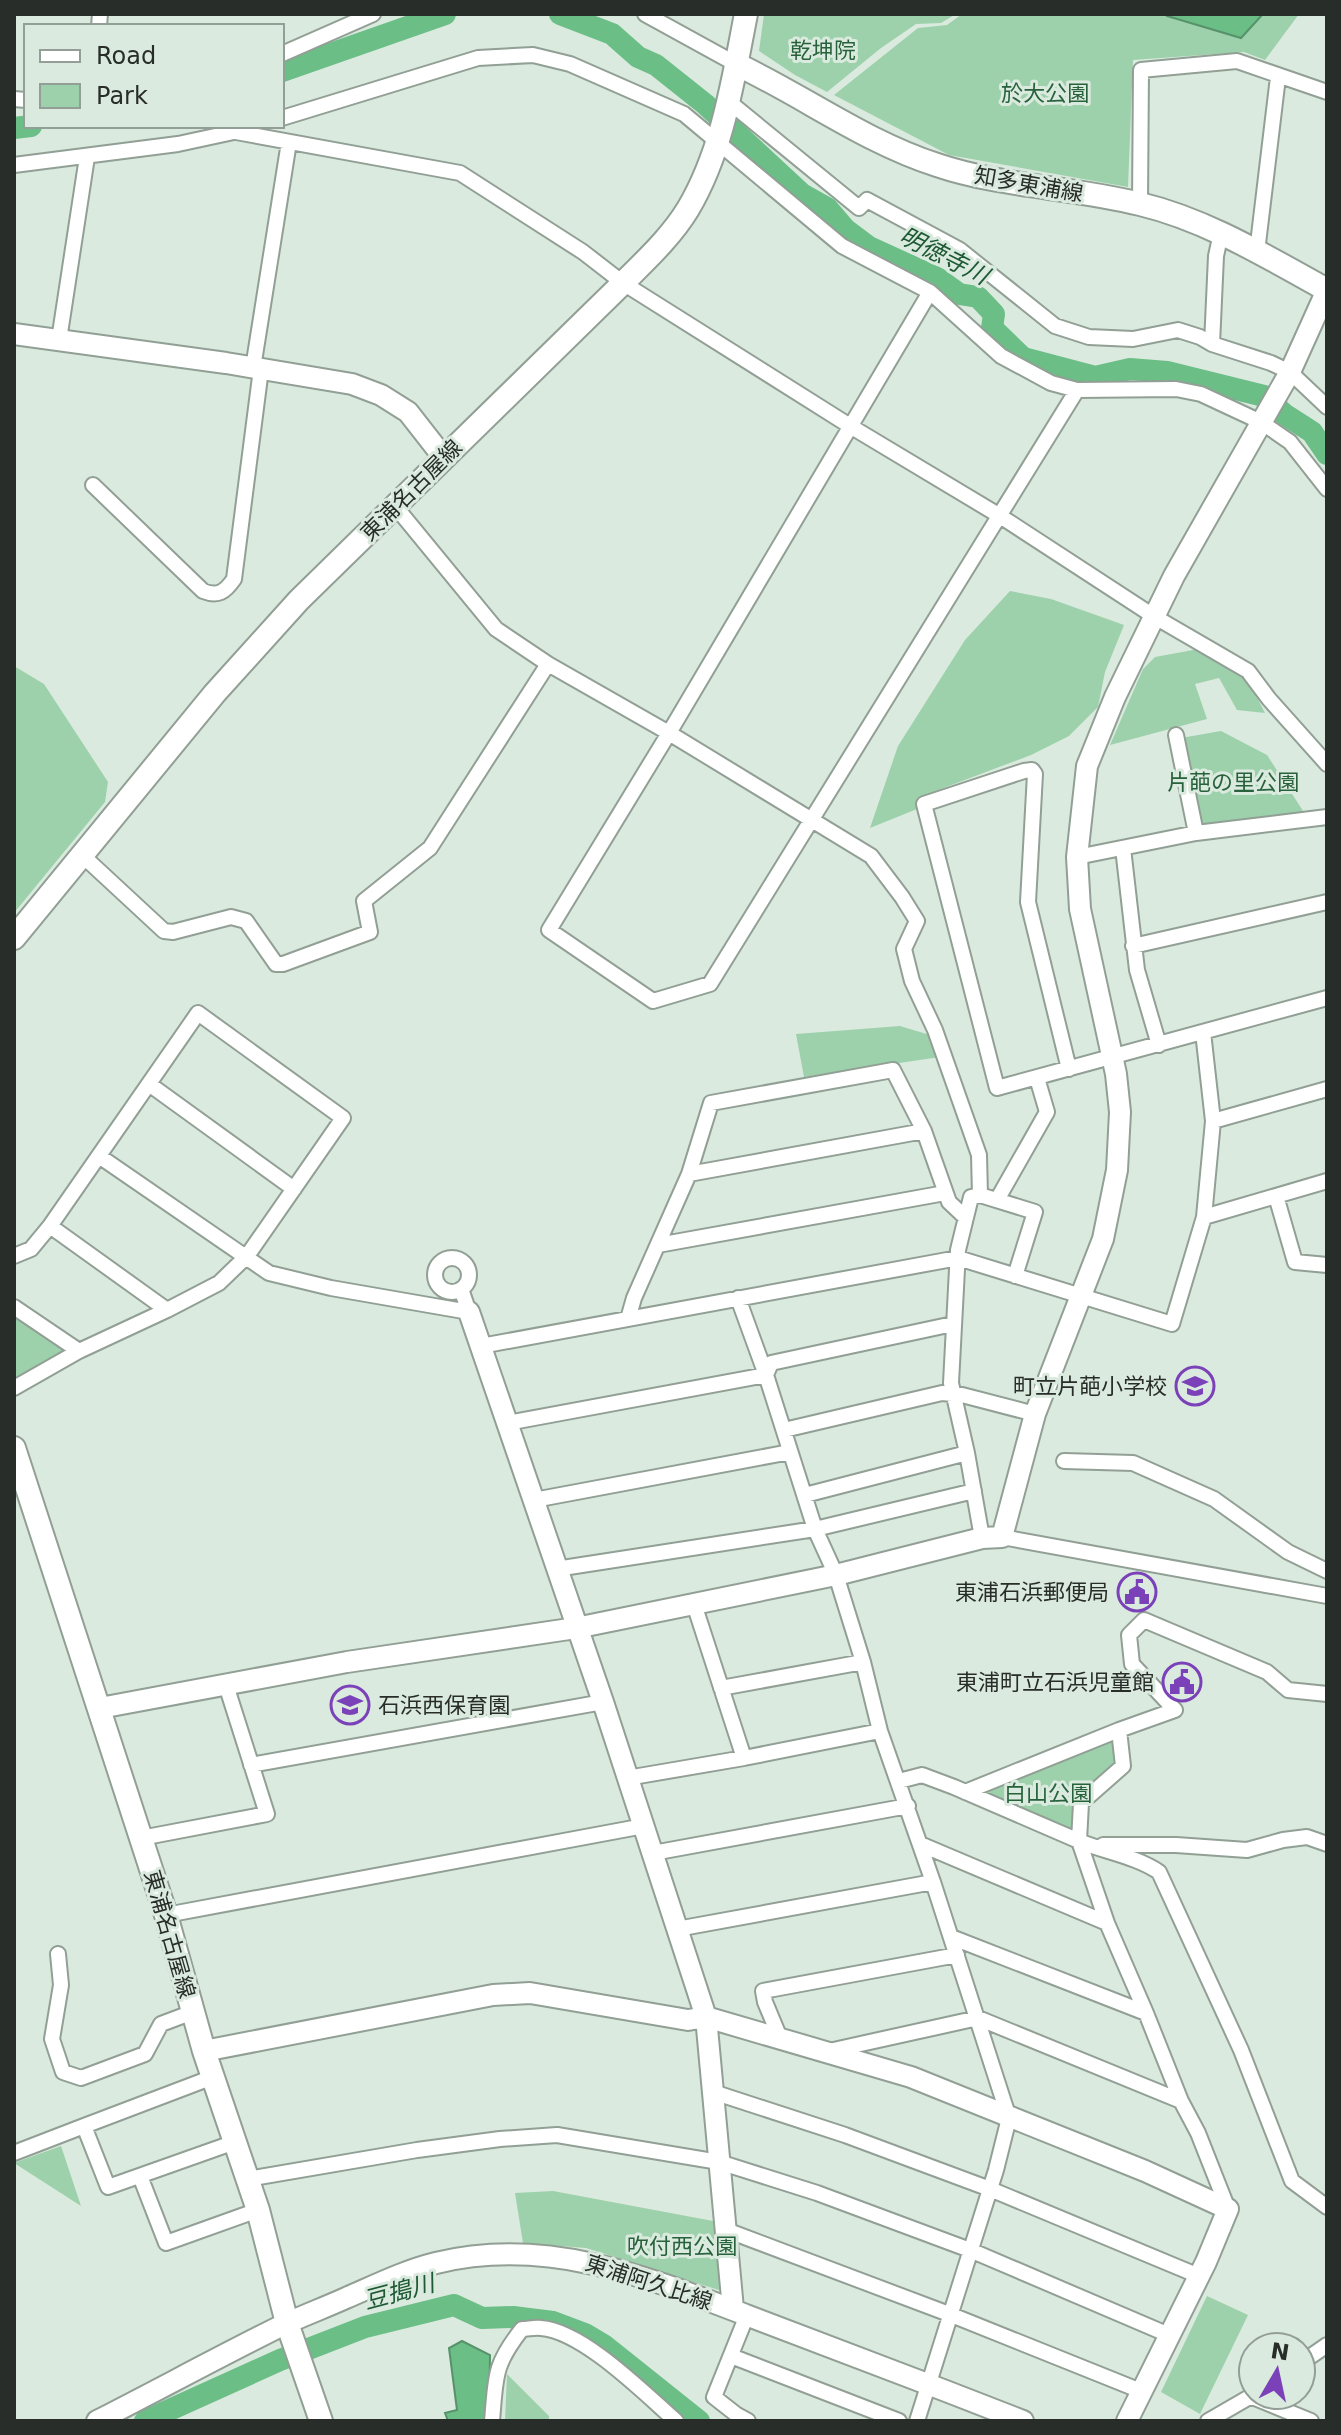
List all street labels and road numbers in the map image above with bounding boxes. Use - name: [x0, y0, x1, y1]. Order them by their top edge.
- street label: 知多東浦線: [973, 163, 1085, 206]
- street label: 東浦名古屋線: [356, 435, 467, 546]
- street label: 東浦名古屋線: [139, 1867, 200, 2001]
- street label: 東浦阿久比線: [582, 2250, 715, 2315]

